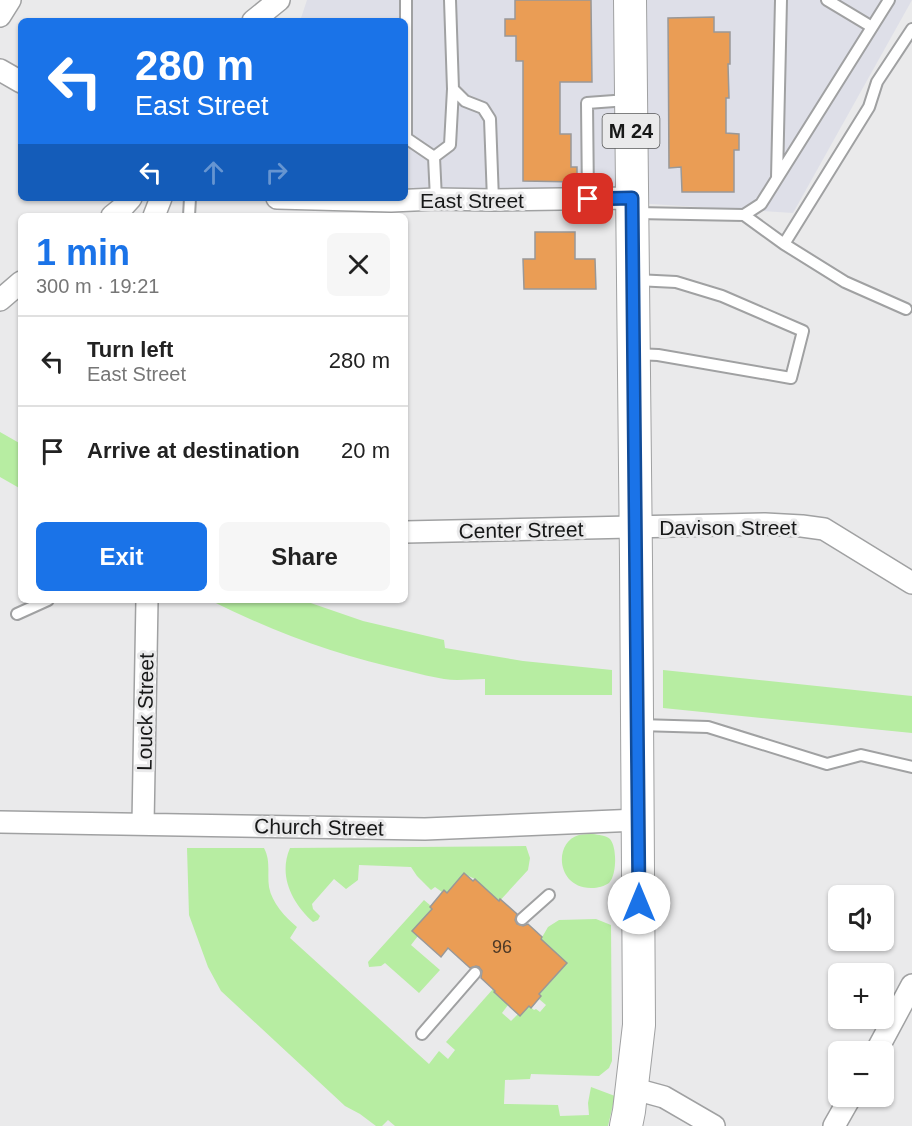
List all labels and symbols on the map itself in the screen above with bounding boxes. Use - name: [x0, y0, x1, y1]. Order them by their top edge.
- road number: M 24: [602, 114, 660, 148]
- pin: [562, 173, 613, 224]
- street label: East Street: [420, 189, 524, 212]
- street label: Davison Street: [659, 516, 797, 539]
- street label: Center Street: [458, 517, 584, 543]
- street label: Louck Street: [132, 653, 158, 771]
- street label: Church Street: [254, 814, 384, 840]
- position arrow: [607, 871, 671, 935]
- house number: 96: [492, 937, 512, 957]

